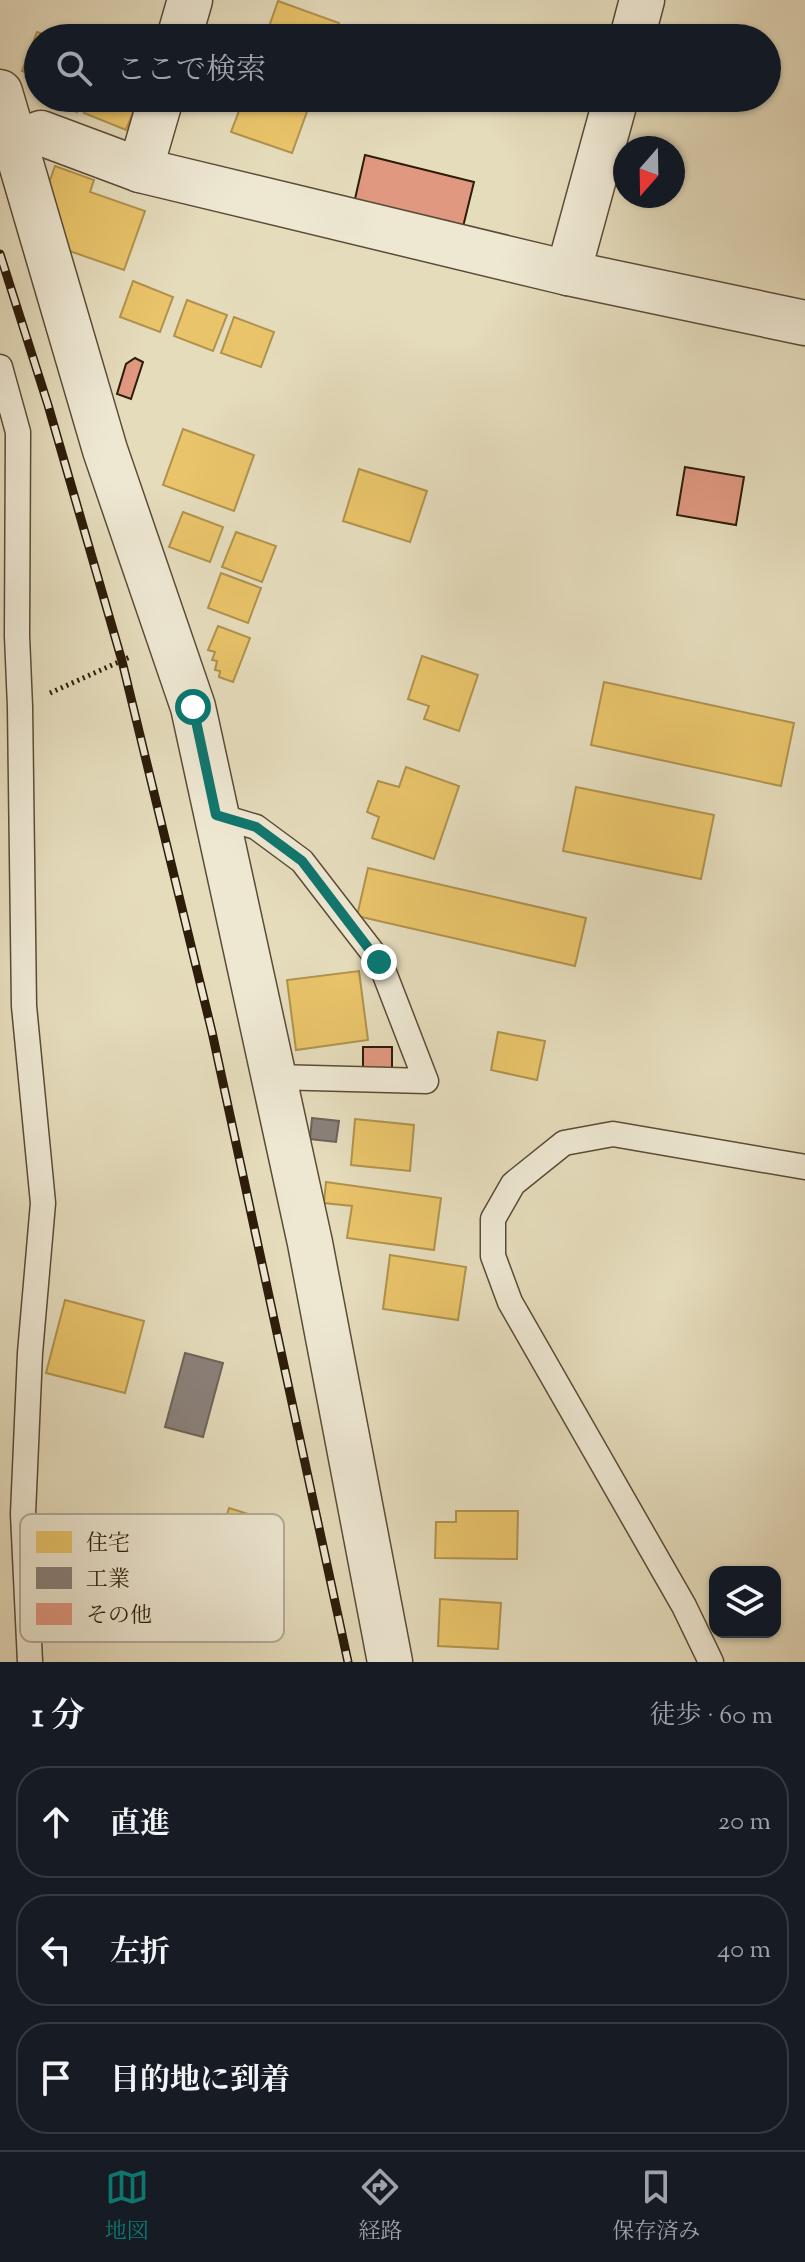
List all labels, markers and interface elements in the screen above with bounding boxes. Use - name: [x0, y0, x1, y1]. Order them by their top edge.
- search box: [24, 24, 781, 112]
- icon: search: [52, 46, 96, 90]
- text: ここで検索: [116, 50, 266, 93]
- north arrow: [613, 136, 685, 208]
- route start: [175, 689, 211, 725]
- route end: [361, 944, 397, 980]
- legend: [20, 1514, 284, 1642]
- text: 住宅: [86, 1529, 130, 1561]
- text: 工業: [86, 1565, 130, 1597]
- map controls: [709, 1566, 781, 1638]
- button: layers: [709, 1566, 781, 1638]
- text: その他: [86, 1601, 152, 1633]
- text: 1 分: [32, 1693, 85, 1742]
- text: 徒歩 · 60 m: [650, 1698, 773, 1735]
- icon: ahead: [34, 1800, 78, 1844]
- text: 直進: [110, 1804, 170, 1847]
- text: 20 m: [718, 1804, 771, 1841]
- icon: left: [34, 1928, 78, 1972]
- text: 左折: [110, 1932, 170, 1975]
- text: 40 m: [717, 1932, 771, 1969]
- icon: arrive: [34, 2056, 78, 2100]
- text: 目的地に到着: [110, 2060, 290, 2103]
- tab: 地図: [105, 2165, 149, 2249]
- tab: 経路: [358, 2165, 402, 2249]
- tab: 保存済み: [612, 2165, 700, 2249]

